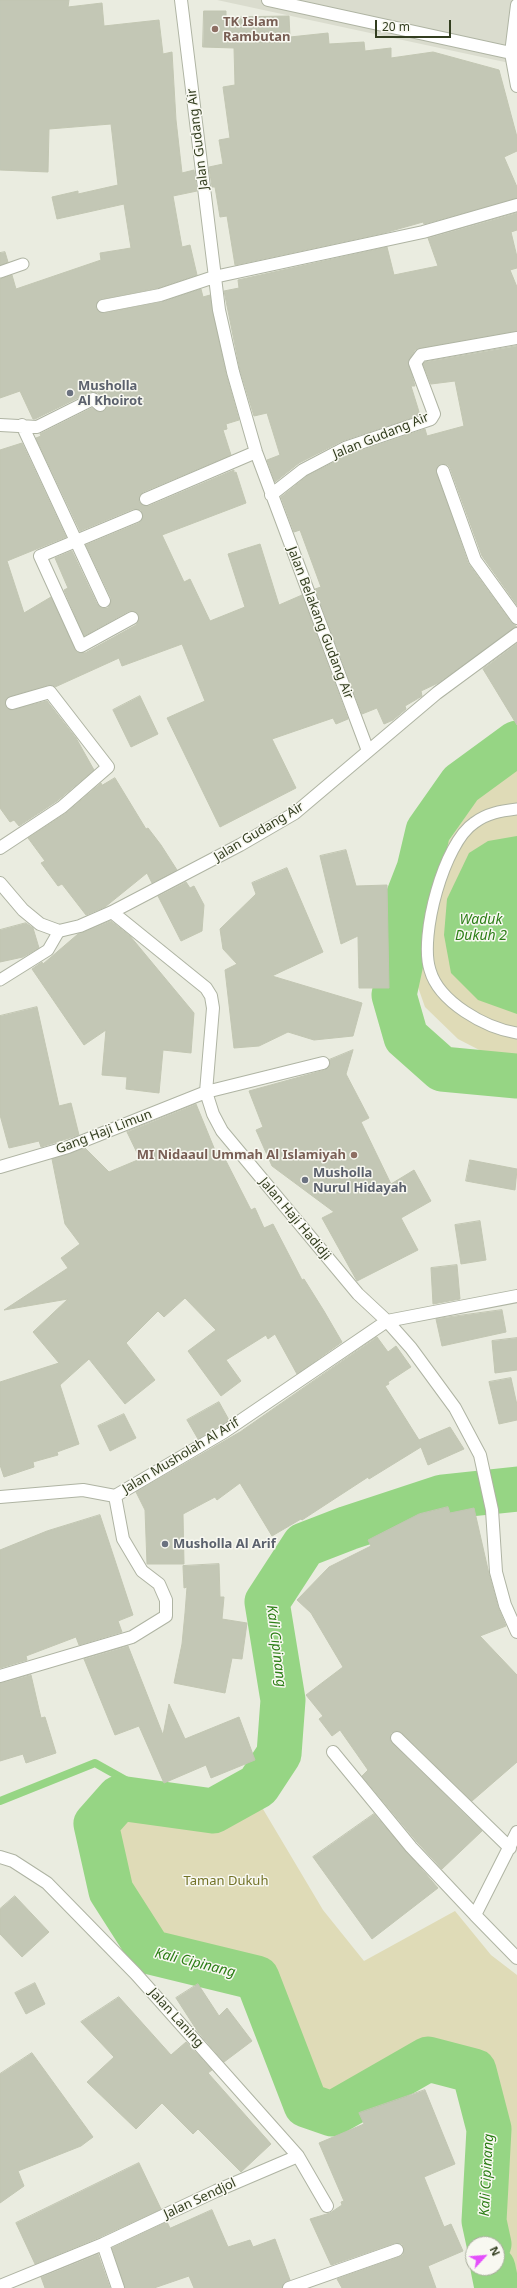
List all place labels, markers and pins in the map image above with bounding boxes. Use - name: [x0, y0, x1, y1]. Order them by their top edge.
- place label: TK Islam Rambutan: [223, 14, 291, 45]
- marker: TK Islam Rambutan: [210, 24, 220, 34]
- place label: Musholla Al Khoirot: [78, 378, 143, 409]
- marker: Musholla Al Khoirot: [65, 388, 75, 398]
- place label: MI Nidaaul Ummah Al Islamiyah: [137, 1147, 346, 1163]
- marker: MI Nidaaul Ummah Al Islamiyah: [349, 1150, 359, 1160]
- place label: Musholla Nurul Hidayah: [313, 1165, 407, 1196]
- marker: Musholla Nurul Hidayah: [300, 1175, 310, 1185]
- place label: Musholla Al Arif: [173, 1536, 276, 1552]
- marker: Musholla Al Arif: [160, 1539, 170, 1549]

